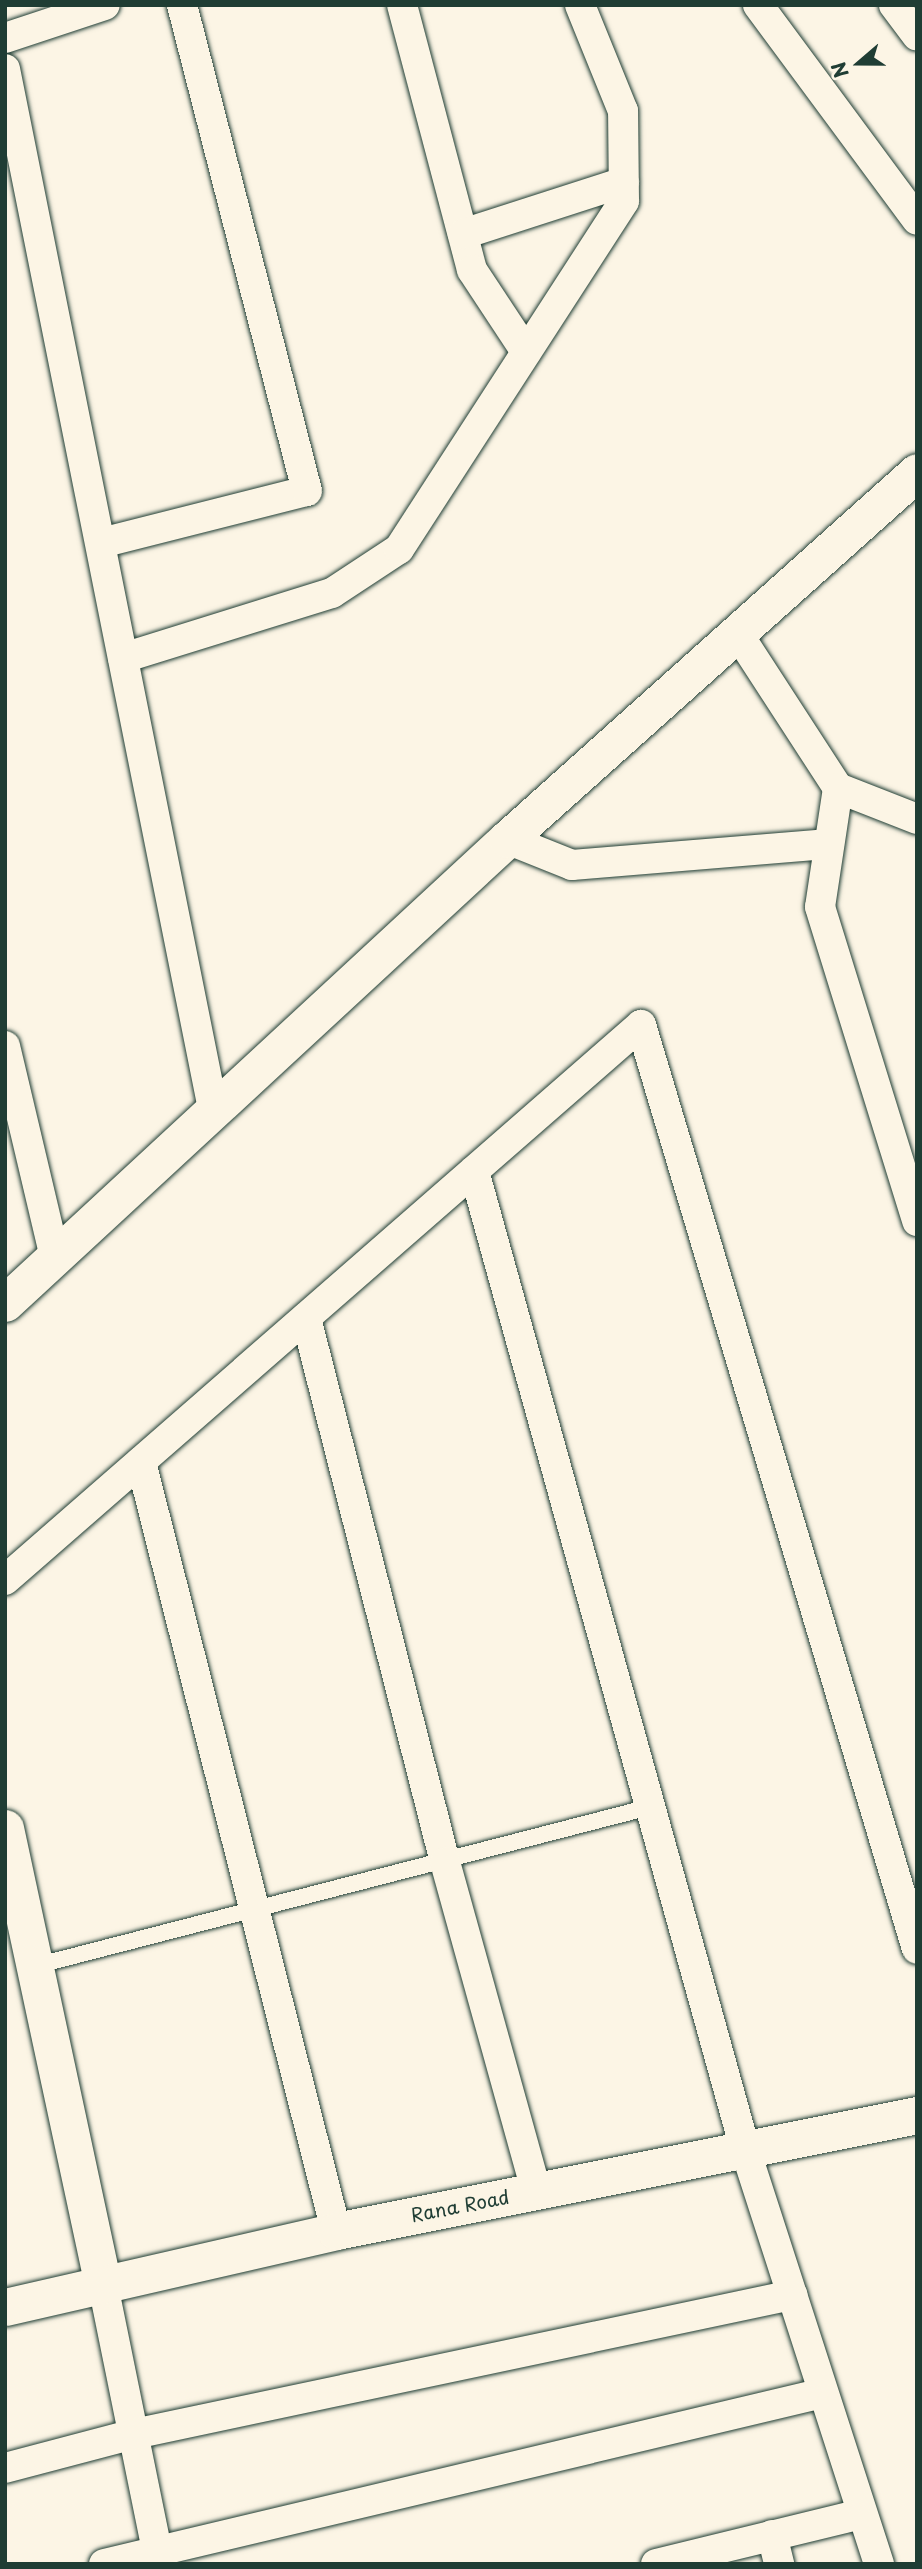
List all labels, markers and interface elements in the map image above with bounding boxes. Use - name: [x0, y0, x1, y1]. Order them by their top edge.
- north arrow: [824, 28, 894, 98]
- text: N: [824, 58, 855, 82]
- street label: Rana Road: [409, 2185, 511, 2227]

